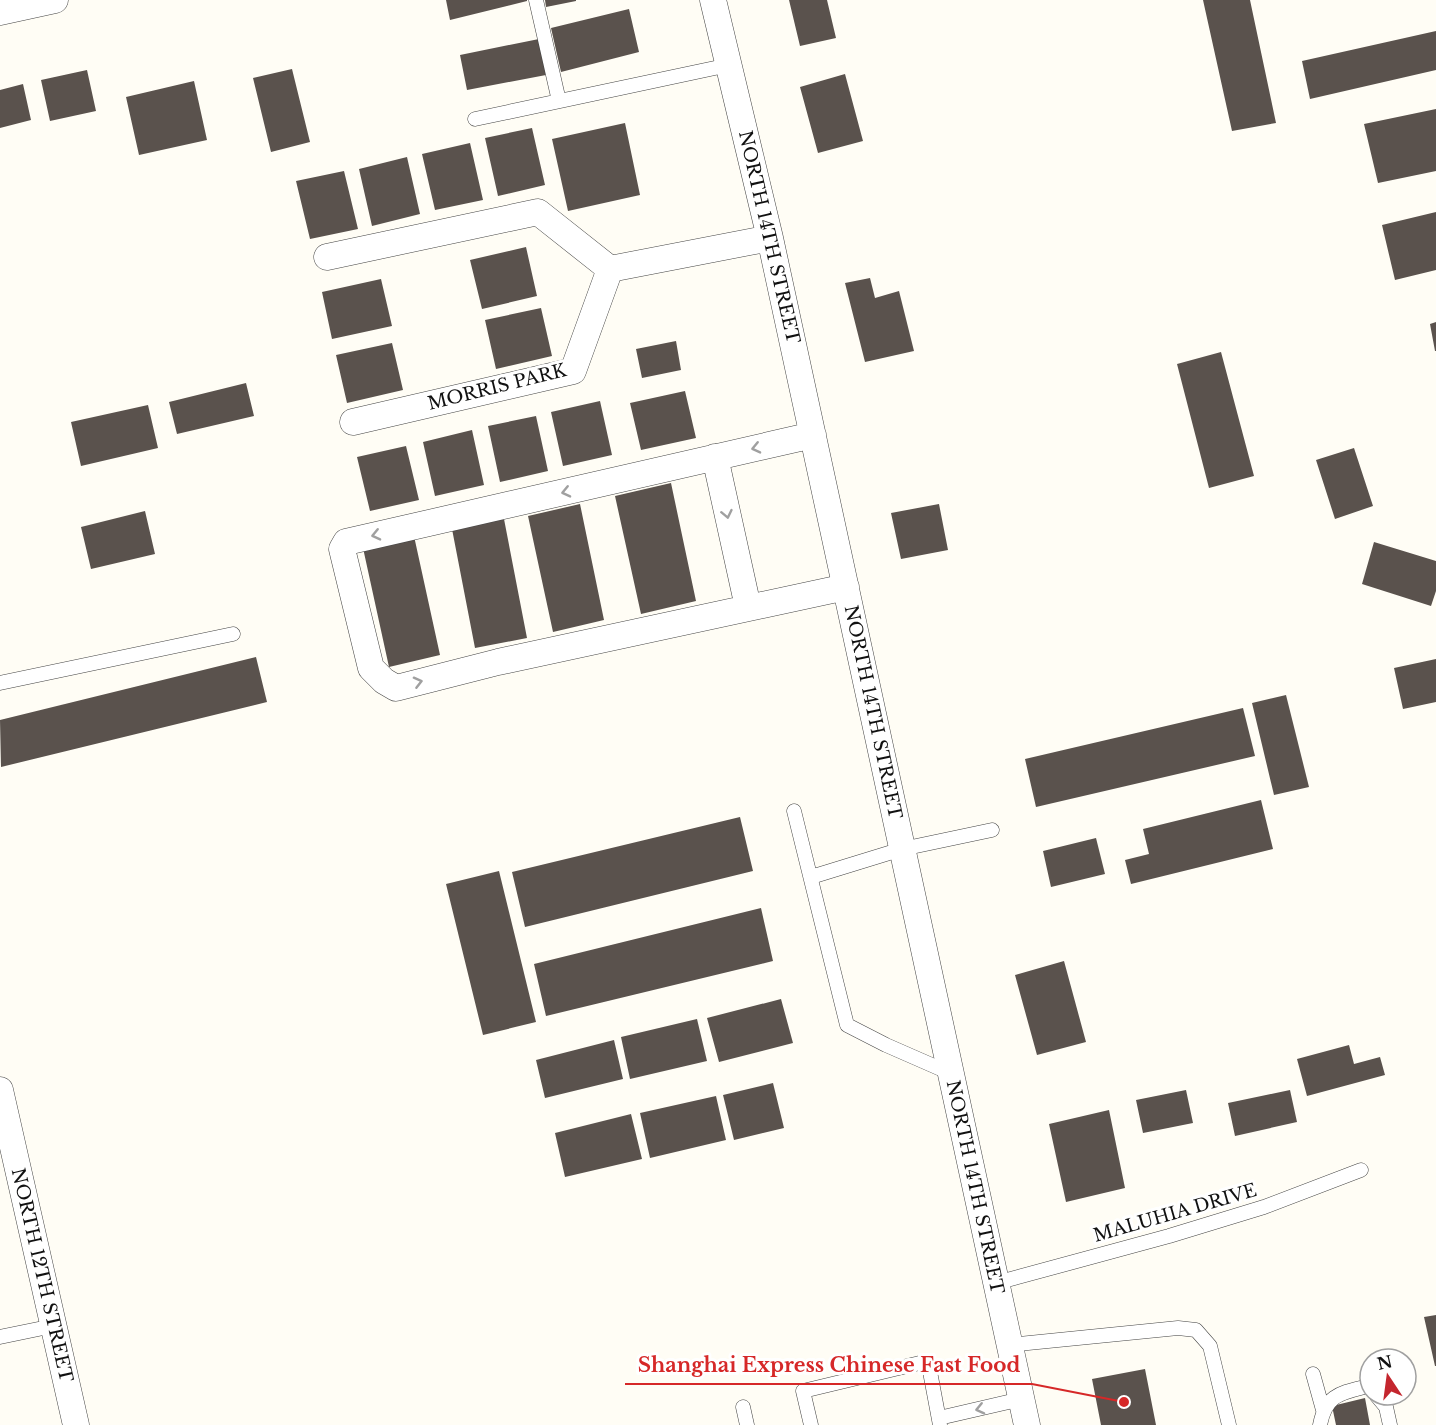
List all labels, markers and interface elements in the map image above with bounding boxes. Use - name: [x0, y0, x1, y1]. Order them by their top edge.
- street label: NORTH 14TH STREET: [734, 128, 804, 346]
- street label: MORRIS PARK: [425, 359, 570, 415]
- one-way arrow: [751, 441, 761, 454]
- one-way arrow: [561, 484, 571, 497]
- one-way arrow: [720, 509, 733, 519]
- one-way arrow: [371, 528, 381, 541]
- street label: NORTH 14TH STREET: [840, 603, 907, 821]
- one-way arrow: [412, 677, 423, 689]
- street label: NORTH 14TH STREET: [942, 1078, 1009, 1296]
- street label: NORTH 12TH STREET: [7, 1166, 77, 1385]
- street label: MALUHIA DRIVE: [1091, 1179, 1259, 1247]
- callout: Shanghai Express Chinese Fast Food: [625, 1346, 1032, 1384]
- north arrow: [1358, 1347, 1418, 1407]
- text: N: [1375, 1351, 1394, 1374]
- text: Shanghai Express Chinese Fast Food: [638, 1353, 1020, 1377]
- one-way arrow: [975, 1401, 985, 1414]

